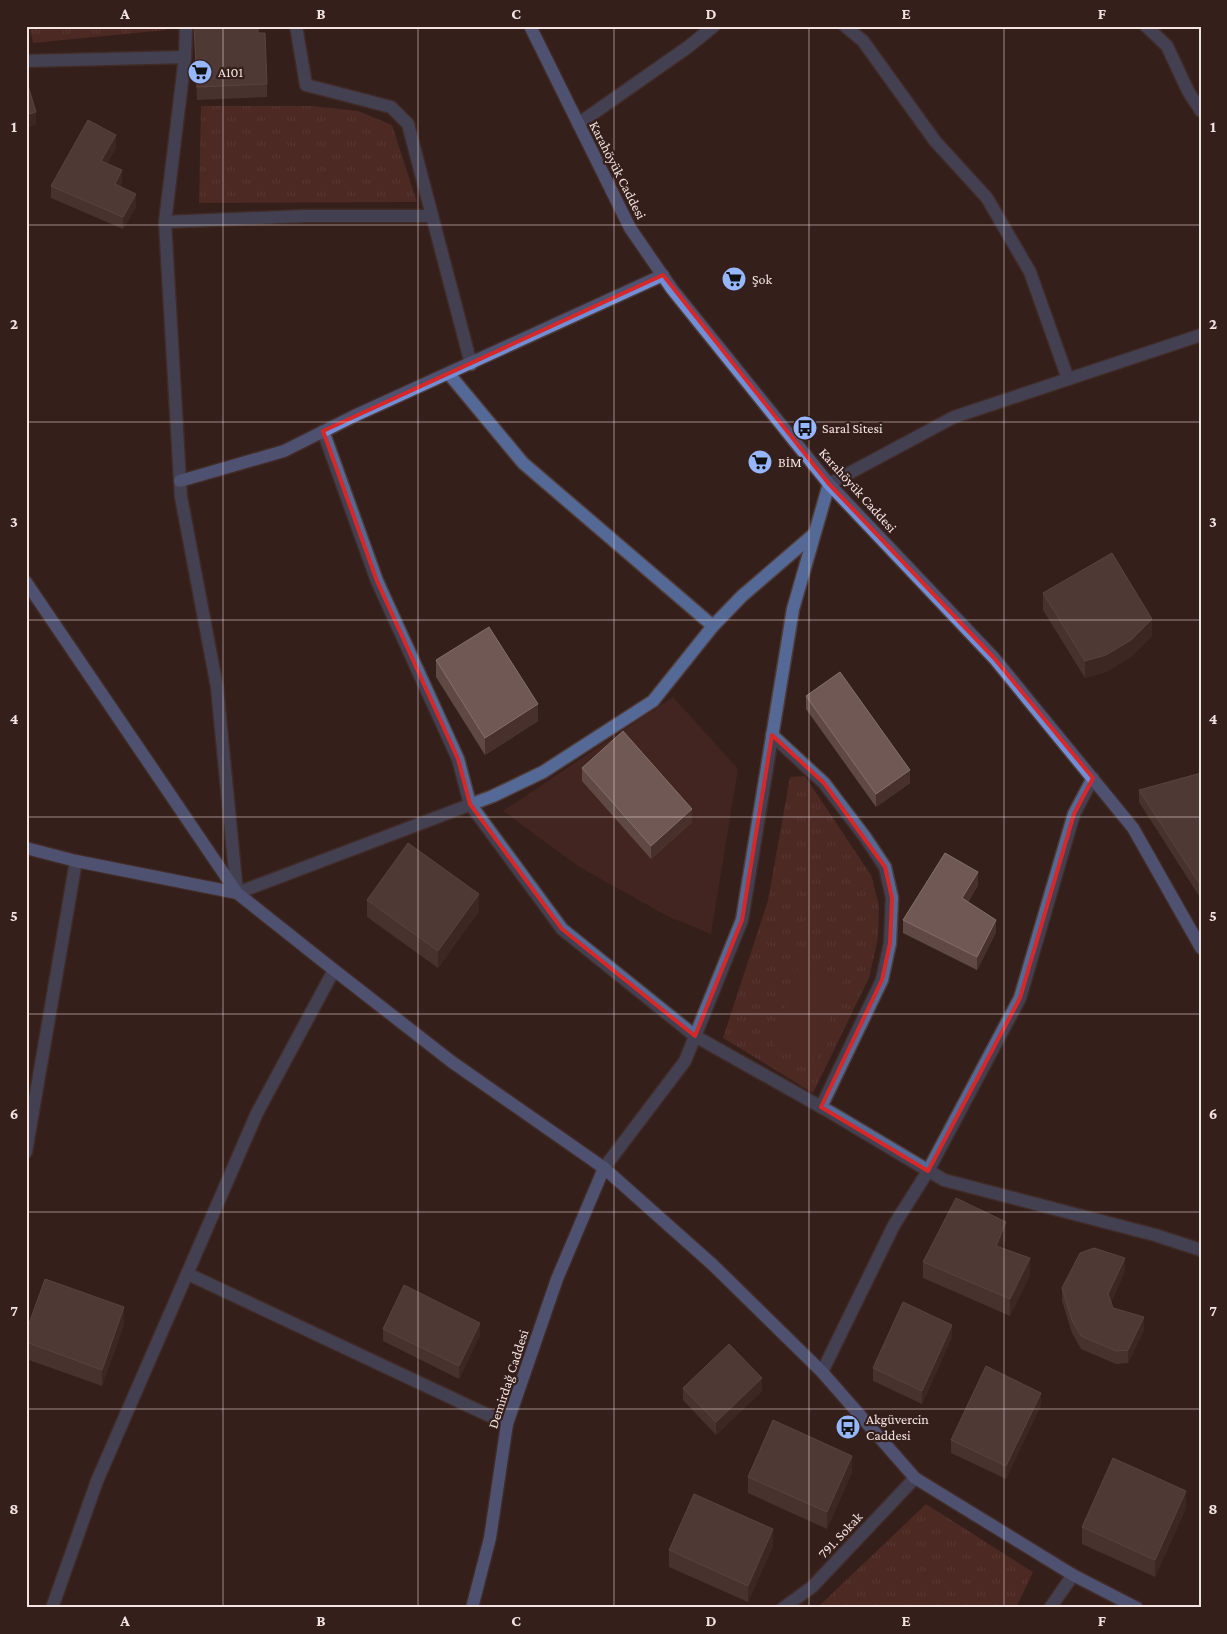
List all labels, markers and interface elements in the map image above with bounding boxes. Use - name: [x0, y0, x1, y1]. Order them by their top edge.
- text: A: [119, 5, 130, 22]
- text: B: [316, 5, 326, 22]
- text: C: [511, 5, 521, 22]
- text: D: [705, 5, 717, 22]
- text: E: [901, 5, 911, 22]
- text: F: [1098, 5, 1107, 22]
- supermarket icon: A101: [187, 59, 213, 85]
- place label: A101: [218, 64, 244, 80]
- text: 1: [11, 118, 17, 135]
- street label: Karahöyük Caddesi: [586, 118, 650, 222]
- text: 1: [1210, 118, 1216, 135]
- supermarket icon: Şok: [721, 266, 747, 292]
- place label: Şok: [752, 271, 772, 287]
- text: 2: [10, 315, 18, 332]
- text: 2: [1209, 315, 1217, 332]
- bus stop icon: Saral Sitesi: [792, 415, 818, 441]
- place label: Saral Sitesi: [822, 420, 883, 436]
- street label: Karahöyük Caddesi: [816, 445, 900, 536]
- supermarket icon: BİM: [747, 449, 773, 475]
- place label: BİM: [778, 454, 802, 470]
- text: 3: [10, 513, 18, 530]
- text: 3: [1209, 513, 1217, 530]
- text: 4: [10, 710, 19, 727]
- text: 4: [1209, 710, 1218, 727]
- text: 5: [10, 907, 18, 924]
- text: 5: [1209, 907, 1217, 924]
- text: 6: [10, 1105, 18, 1122]
- text: 6: [1209, 1105, 1217, 1122]
- text: 7: [10, 1302, 18, 1319]
- text: 7: [1209, 1302, 1217, 1319]
- street label: Demirdağ Caddesi: [484, 1327, 532, 1430]
- place label: Akgüvercin Caddesi: [866, 1411, 929, 1443]
- bus stop icon: Akgüvercin Caddesi: [835, 1414, 861, 1440]
- text: 8: [9, 1500, 19, 1517]
- text: 8: [1208, 1500, 1218, 1517]
- street label: 791. Sokak: [815, 1508, 866, 1561]
- text: A: [119, 1612, 130, 1629]
- text: B: [316, 1612, 326, 1629]
- text: C: [511, 1612, 521, 1629]
- text: D: [705, 1612, 717, 1629]
- text: E: [901, 1612, 911, 1629]
- text: F: [1098, 1612, 1107, 1629]

